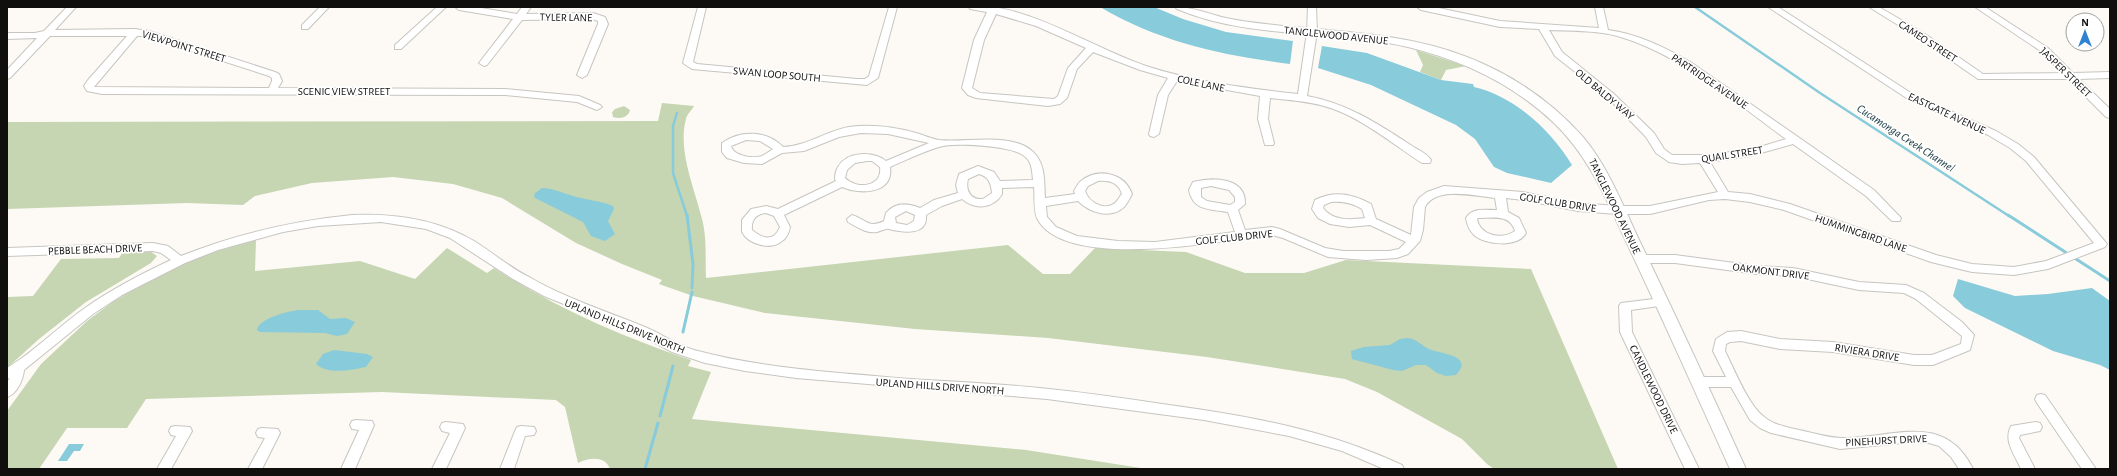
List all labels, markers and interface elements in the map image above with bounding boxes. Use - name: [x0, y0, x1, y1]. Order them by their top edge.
- street label: TYLER LANE: [540, 12, 593, 23]
- north arrow: [2065, 12, 2105, 52]
- text: N: [2081, 17, 2089, 28]
- street label: CAMEO STREET: [1897, 19, 1959, 65]
- street label: TANGLEWOOD AVENUE: [1283, 25, 1389, 47]
- street label: VIEWPOINT STREET: [141, 29, 228, 65]
- street label: JASPER STREET: [2038, 45, 2094, 100]
- street label: PARTRIDGE AVENUE: [1669, 52, 1751, 111]
- street label: SWAN LOOP SOUTH: [733, 65, 821, 84]
- street label: OLD BALDY WAY: [1573, 67, 1636, 122]
- street label: COLE LANE: [1176, 73, 1226, 94]
- street label: SCENIC VIEW STREET: [298, 86, 391, 97]
- street label: EASTGATE AVENUE: [1906, 91, 1988, 136]
- water label: Cucamonga Creek Channel: [1855, 102, 1957, 174]
- street label: QUAIL STREET: [1701, 144, 1764, 165]
- street label: TANGLEWOOD AVENUE: [1587, 157, 1643, 256]
- street label: GOLF CLUB DRIVE: [1519, 191, 1598, 214]
- street label: HUMMINGBIRD LANE: [1814, 213, 1909, 255]
- street label: GOLF CLUB DRIVE: [1195, 228, 1274, 247]
- street label: PEBBLE BEACH DRIVE: [48, 242, 143, 257]
- street label: OAKMONT DRIVE: [1732, 261, 1810, 282]
- street label: UPLAND HILLS DRIVE NORTH: [563, 297, 687, 356]
- street label: RIVIERA DRIVE: [1834, 342, 1901, 363]
- street label: CANDLEWOOD DRIVE: [1627, 343, 1680, 436]
- street label: UPLAND HILLS DRIVE NORTH: [875, 377, 1005, 396]
- street label: PINEHURST DRIVE: [1845, 433, 1928, 448]

